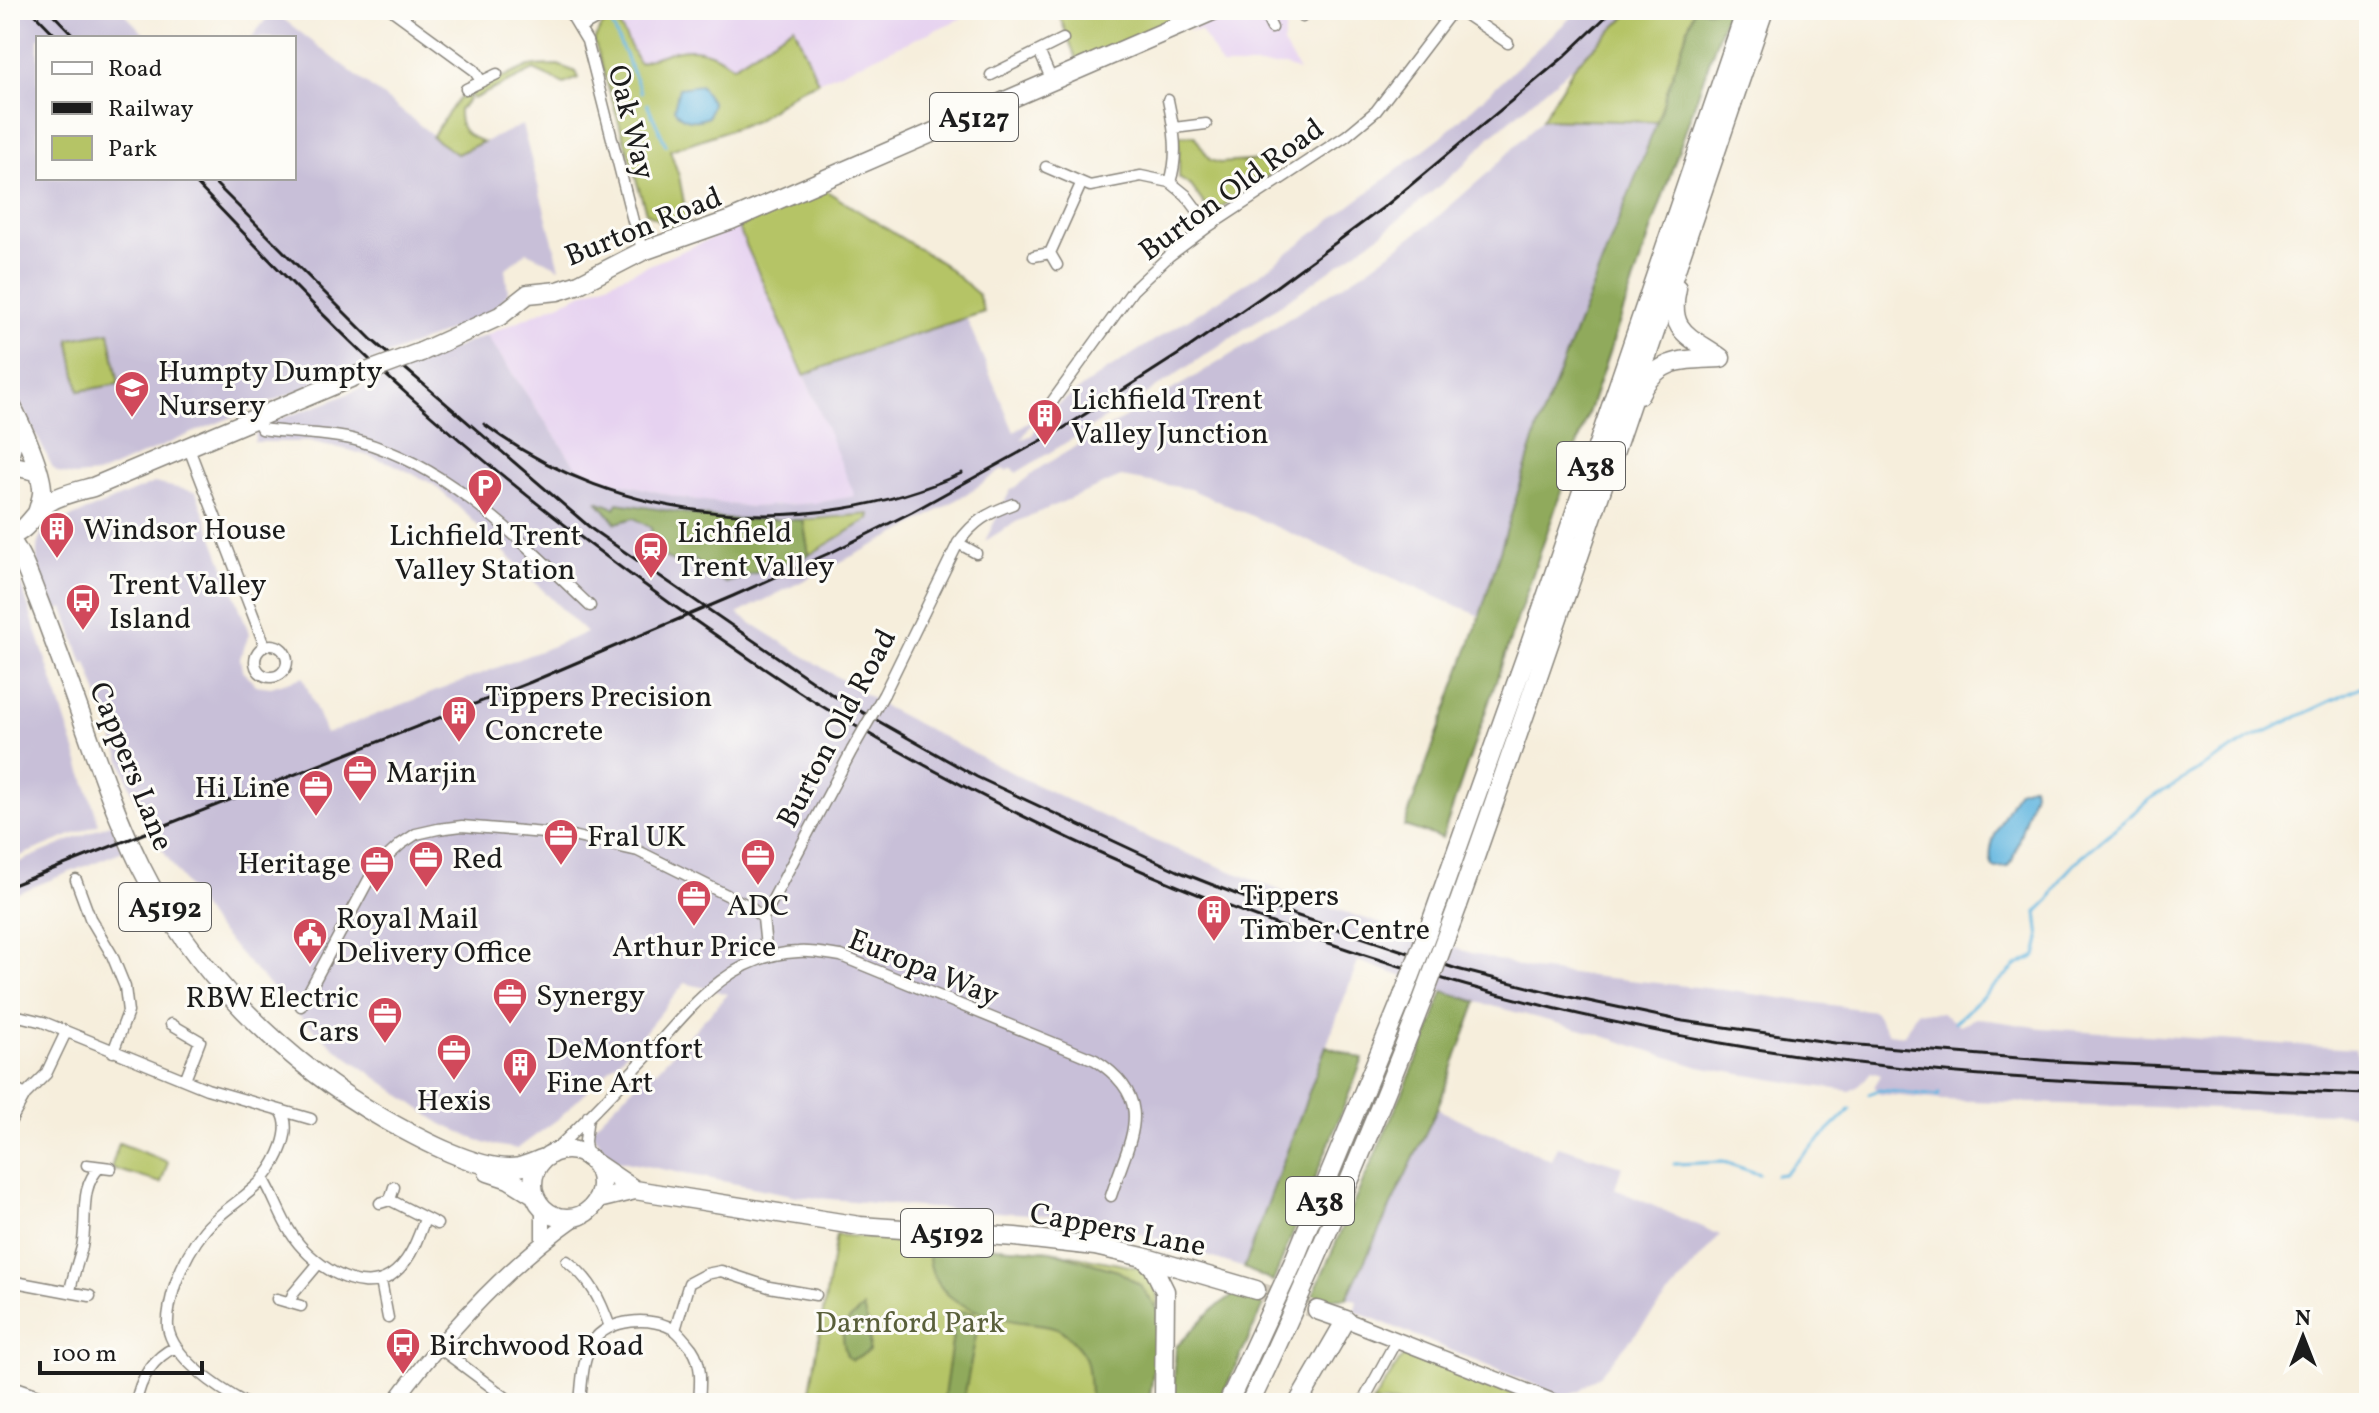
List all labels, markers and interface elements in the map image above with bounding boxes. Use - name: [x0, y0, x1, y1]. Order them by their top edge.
- legend: [36, 36, 296, 180]
- text: Road: [108, 53, 162, 87]
- street label: Oak Way: [596, 61, 665, 184]
- text: Railway: [108, 93, 194, 127]
- road number: A5127: [930, 93, 1018, 141]
- street label: Burton Old Road: [1131, 109, 1333, 272]
- text: Park: [108, 133, 157, 167]
- street label: Burton Road: [559, 177, 729, 278]
- place label: Humpty Dumpty Nursery: [158, 352, 382, 428]
- school or university icon: Humpty Dumpty Nursery: [113, 369, 151, 419]
- place label: Lichfield Trent Valley Junction: [1071, 380, 1269, 456]
- building icon: Lichfield Trent Valley Junction: [1026, 397, 1064, 447]
- road number: A38: [1557, 442, 1625, 490]
- parking icon: Lichfield Trent Valley Station: [466, 467, 504, 517]
- building icon: Windsor House: [38, 510, 76, 560]
- place label: Windsor House: [83, 510, 286, 552]
- place label: Lichfield Trent Valley: [677, 513, 835, 589]
- place label: Lichfield Trent Valley Station: [389, 516, 581, 592]
- station icon: Lichfield Trent Valley: [632, 530, 670, 580]
- place label: Trent Valley Island: [109, 565, 267, 641]
- bus stop icon: Trent Valley Island: [64, 582, 102, 632]
- street label: Burton Old Road: [768, 622, 908, 836]
- street label: Cappers Lane: [77, 676, 183, 857]
- place label: Tippers Precision Concrete: [485, 677, 713, 753]
- building icon: Tippers Precision Concrete: [440, 694, 478, 744]
- office icon: Marjin: [341, 753, 379, 803]
- place label: Marjin: [386, 753, 477, 795]
- place label: Hi Line: [194, 768, 290, 810]
- office icon: Hi Line: [297, 768, 335, 818]
- office icon: Fral UK: [542, 817, 580, 867]
- place label: Fral UK: [587, 817, 686, 859]
- office icon: ADC: [739, 837, 777, 887]
- office icon: Red: [407, 839, 445, 889]
- place label: Red: [452, 839, 503, 881]
- place label: Heritage: [238, 844, 351, 886]
- office icon: Heritage: [358, 844, 396, 894]
- place label: Tippers Timber Centre: [1240, 876, 1430, 952]
- office icon: Arthur Price: [675, 878, 713, 928]
- road number: A5192: [119, 883, 211, 931]
- place label: ADC: [727, 886, 789, 928]
- building icon: Tippers Timber Centre: [1195, 893, 1233, 943]
- place label: Royal Mail Delivery Office: [336, 899, 532, 975]
- public building icon: Royal Mail Delivery Office: [291, 916, 329, 966]
- street label: Europa Way: [842, 920, 1005, 1018]
- place label: Arthur Price: [612, 927, 776, 969]
- office icon: Synergy: [491, 976, 529, 1026]
- place label: Synergy: [536, 976, 645, 1018]
- place label: RBW Electric Cars: [185, 978, 359, 1054]
- office icon: RBW Electric Cars: [366, 995, 404, 1045]
- place label: DeMontfort Fine Art: [546, 1029, 703, 1105]
- office icon: Hexis: [435, 1032, 473, 1082]
- building icon: DeMontfort Fine Art: [501, 1046, 539, 1096]
- place label: Hexis: [417, 1081, 491, 1123]
- road number: A38: [1286, 1177, 1354, 1225]
- street label: Cappers Lane: [1026, 1193, 1209, 1269]
- road number: A5192: [901, 1209, 993, 1257]
- north arrow: [2263, 1297, 2343, 1377]
- park label: Darnford Park: [815, 1303, 1005, 1345]
- text: N: [2295, 1304, 2311, 1335]
- scale bar: [40, 1325, 202, 1375]
- bus stop icon: Birchwood Road: [384, 1326, 422, 1376]
- place label: Birchwood Road: [429, 1326, 644, 1368]
- text: 100 m: [52, 1338, 117, 1372]

